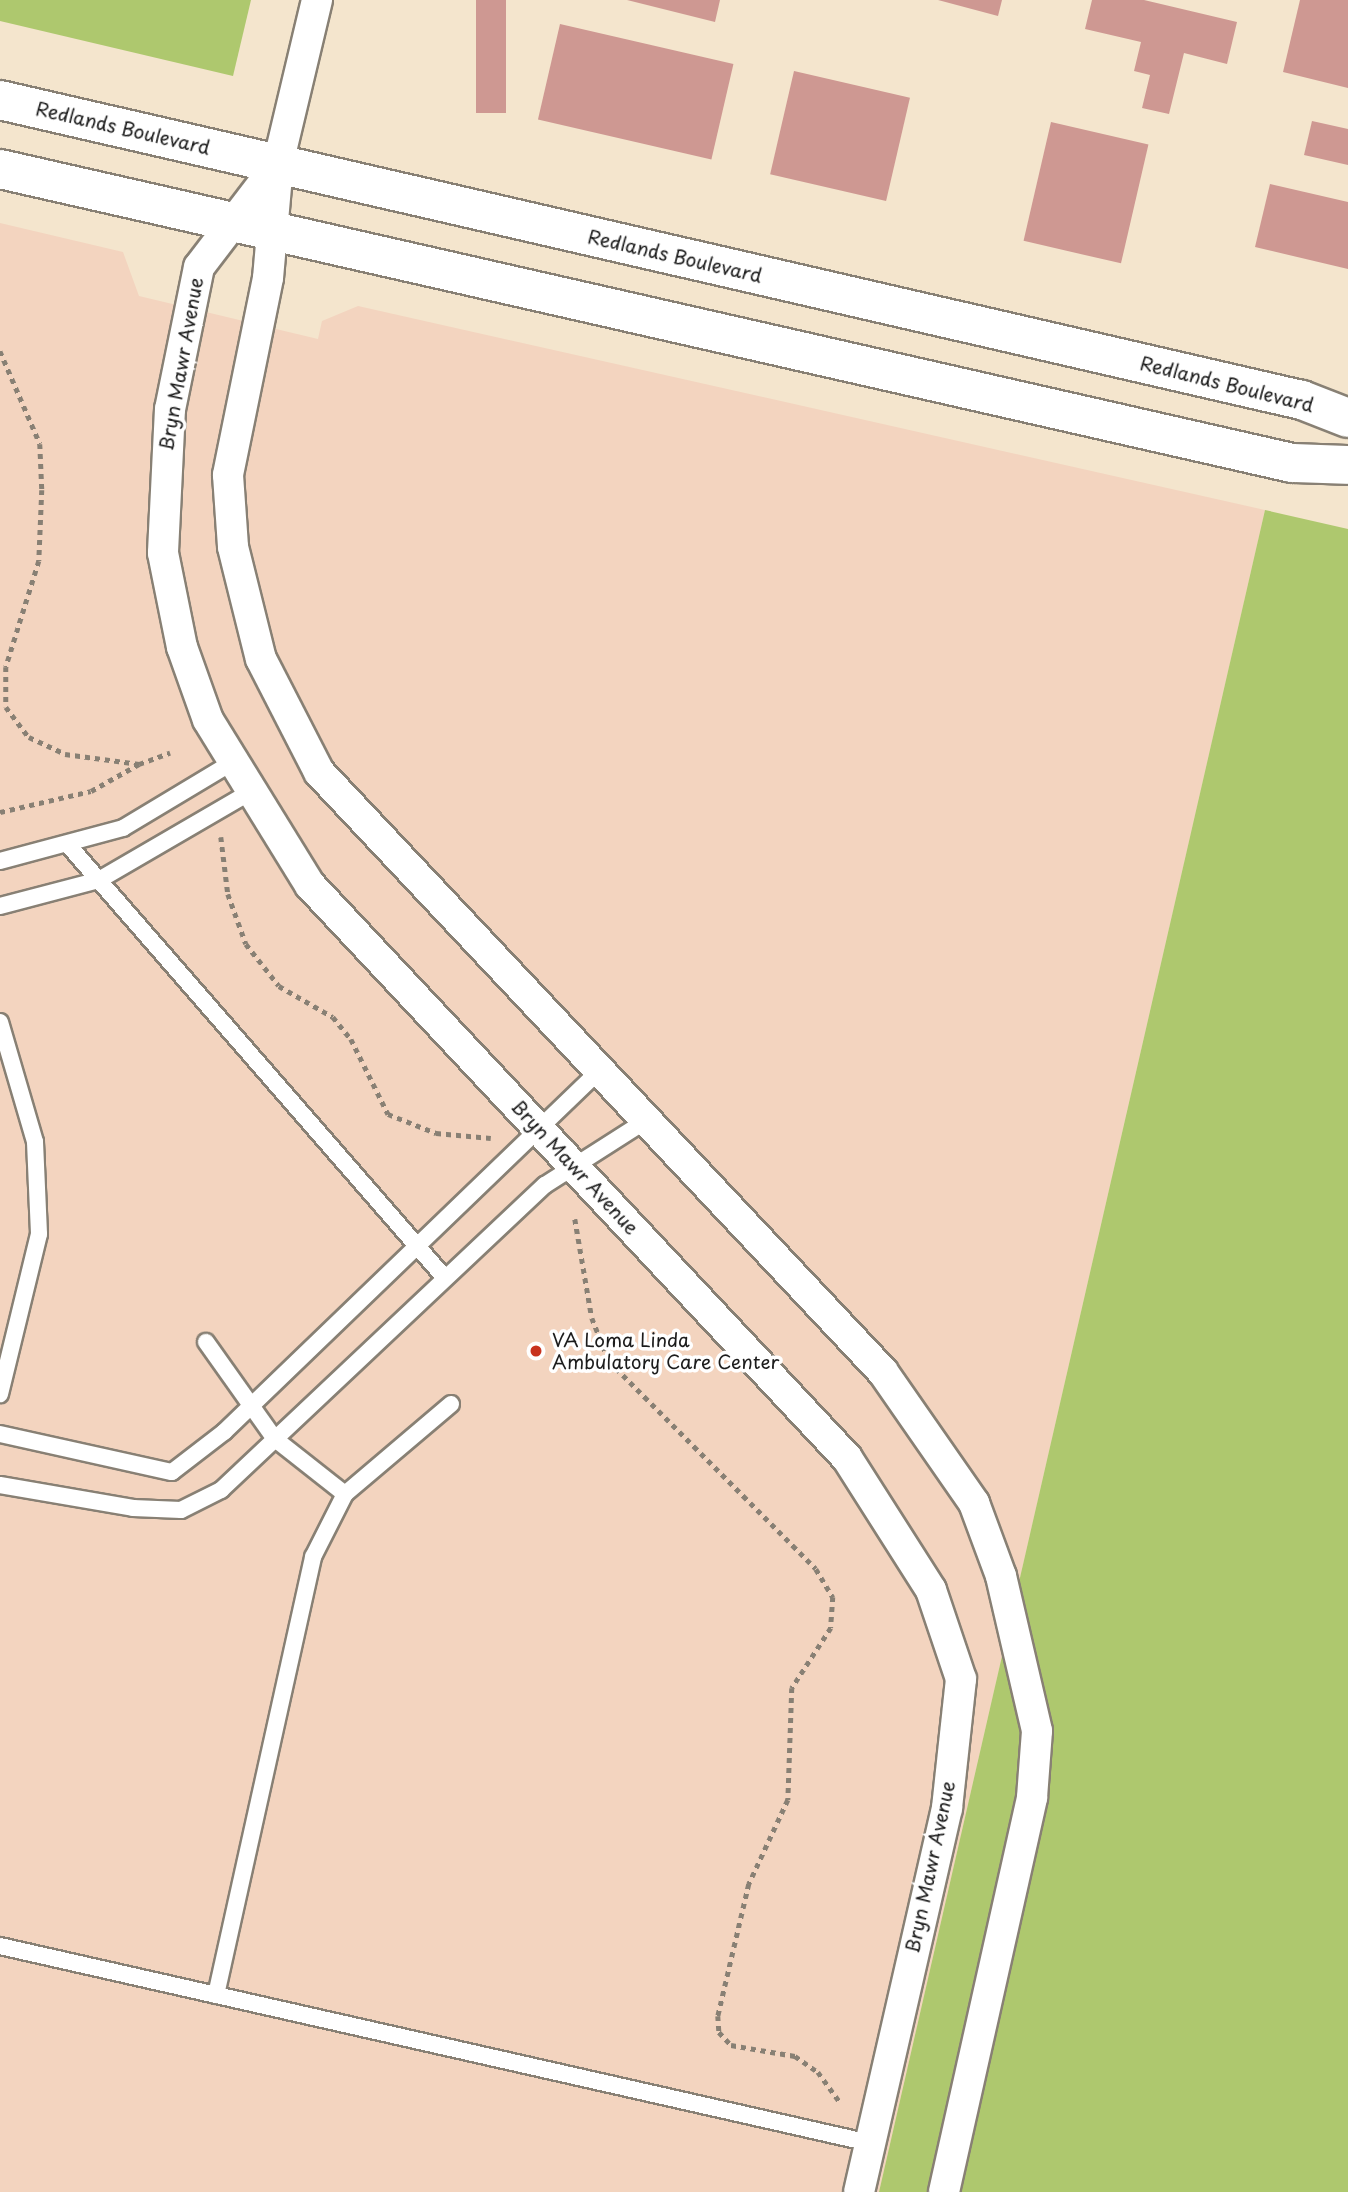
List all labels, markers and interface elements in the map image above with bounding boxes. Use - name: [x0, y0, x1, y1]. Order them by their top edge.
- street label: Redlands Boulevard: [34, 97, 212, 159]
- street label: Redlands Boulevard: [586, 225, 764, 287]
- street label: Bryn Mawr Avenue: [155, 276, 207, 452]
- street label: Redlands Boulevard: [1138, 351, 1316, 417]
- street label: Bryn Mawr Avenue: [507, 1095, 643, 1239]
- place label: VA Loma Linda Ambulatory Care Center: [552, 1329, 780, 1373]
- marker: VA Loma Linda Ambulatory Care Center: [526, 1341, 546, 1361]
- street label: Bryn Mawr Avenue: [901, 1779, 959, 1955]

